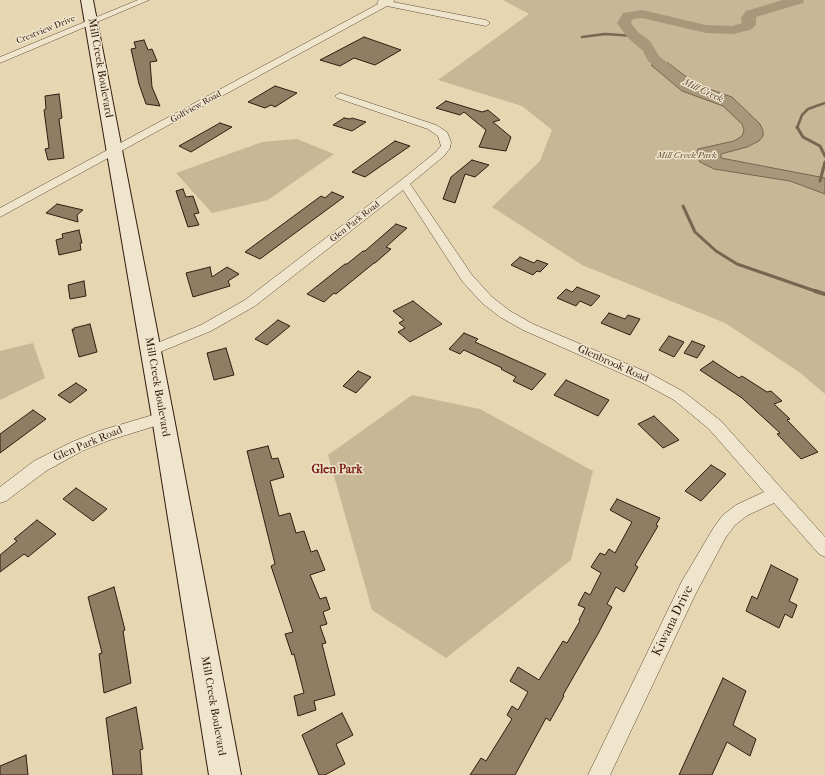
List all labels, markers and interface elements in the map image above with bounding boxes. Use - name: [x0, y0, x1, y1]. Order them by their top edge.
- street label: Crestview Drive: [15, 13, 77, 47]
- street label: Mill Creek Boulevard: [85, 17, 115, 119]
- water label: Mill Creek: [681, 76, 725, 106]
- street label: Golfview Road: [169, 89, 223, 125]
- park label: Mill Creek Park: [657, 151, 717, 161]
- street label: Glen Park Road: [328, 199, 382, 245]
- street label: Mill Creek Boulevard: [142, 336, 172, 438]
- street label: Glenbrook Road: [575, 342, 651, 386]
- street label: Glen Park Road: [52, 424, 124, 464]
- district label: Glen Park: [311, 463, 363, 477]
- street label: Kiwana Drive: [649, 583, 697, 659]
- street label: Mill Creek Boulevard: [198, 655, 228, 757]

